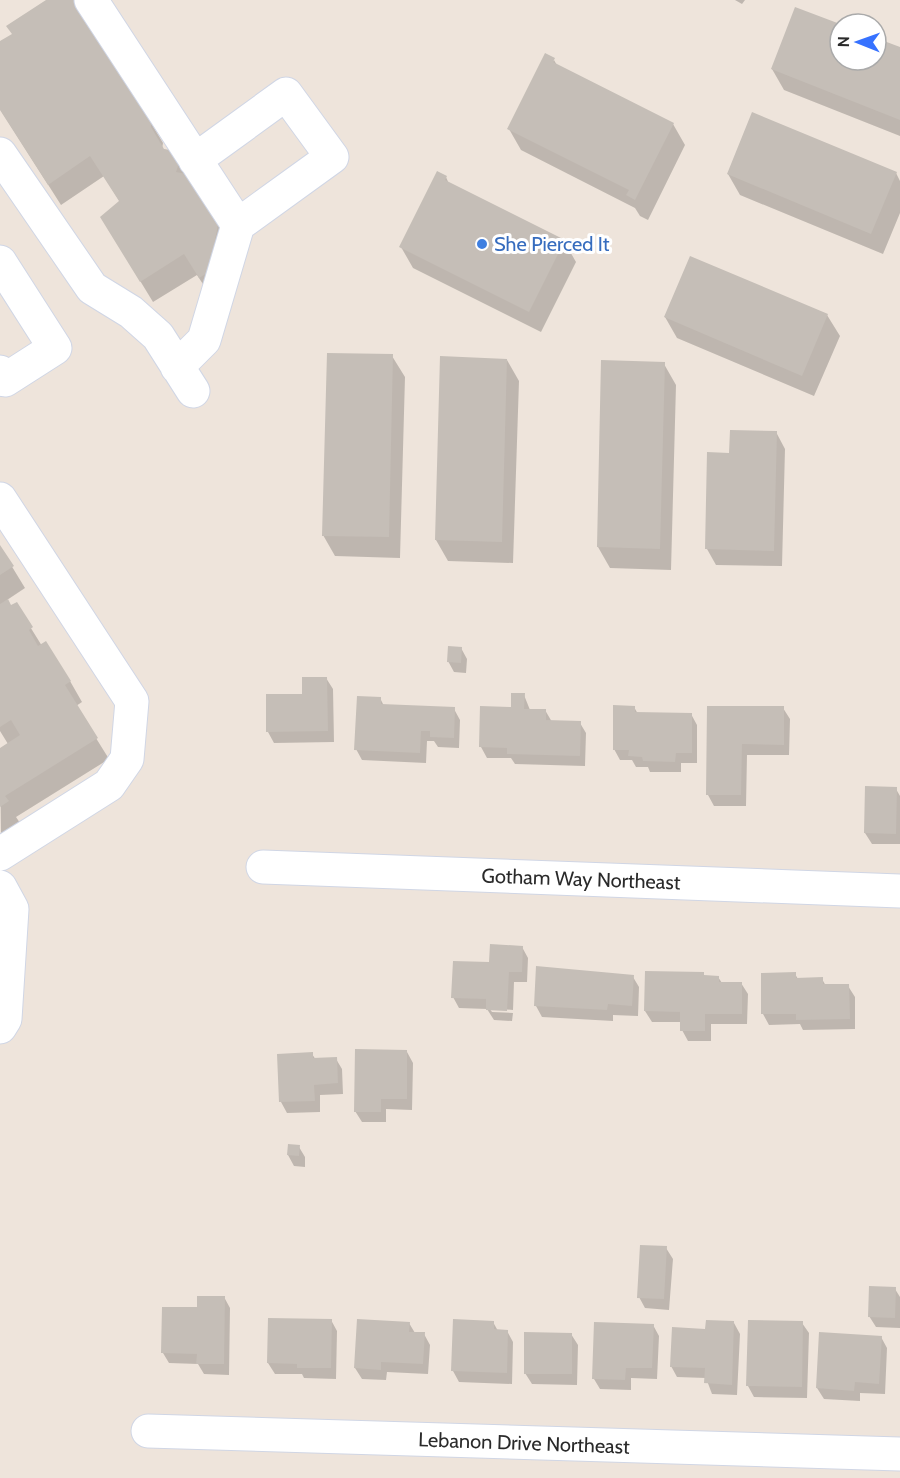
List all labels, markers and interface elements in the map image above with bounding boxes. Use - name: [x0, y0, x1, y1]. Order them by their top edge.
- north arrow: [828, 12, 888, 72]
- text: N: [834, 36, 853, 48]
- place label: She Pierced It: [494, 232, 610, 256]
- marker: She Pierced It: [475, 237, 489, 251]
- street label: Gotham Way Northeast: [481, 864, 681, 894]
- street label: Lebanon Drive Northeast: [418, 1427, 630, 1459]

